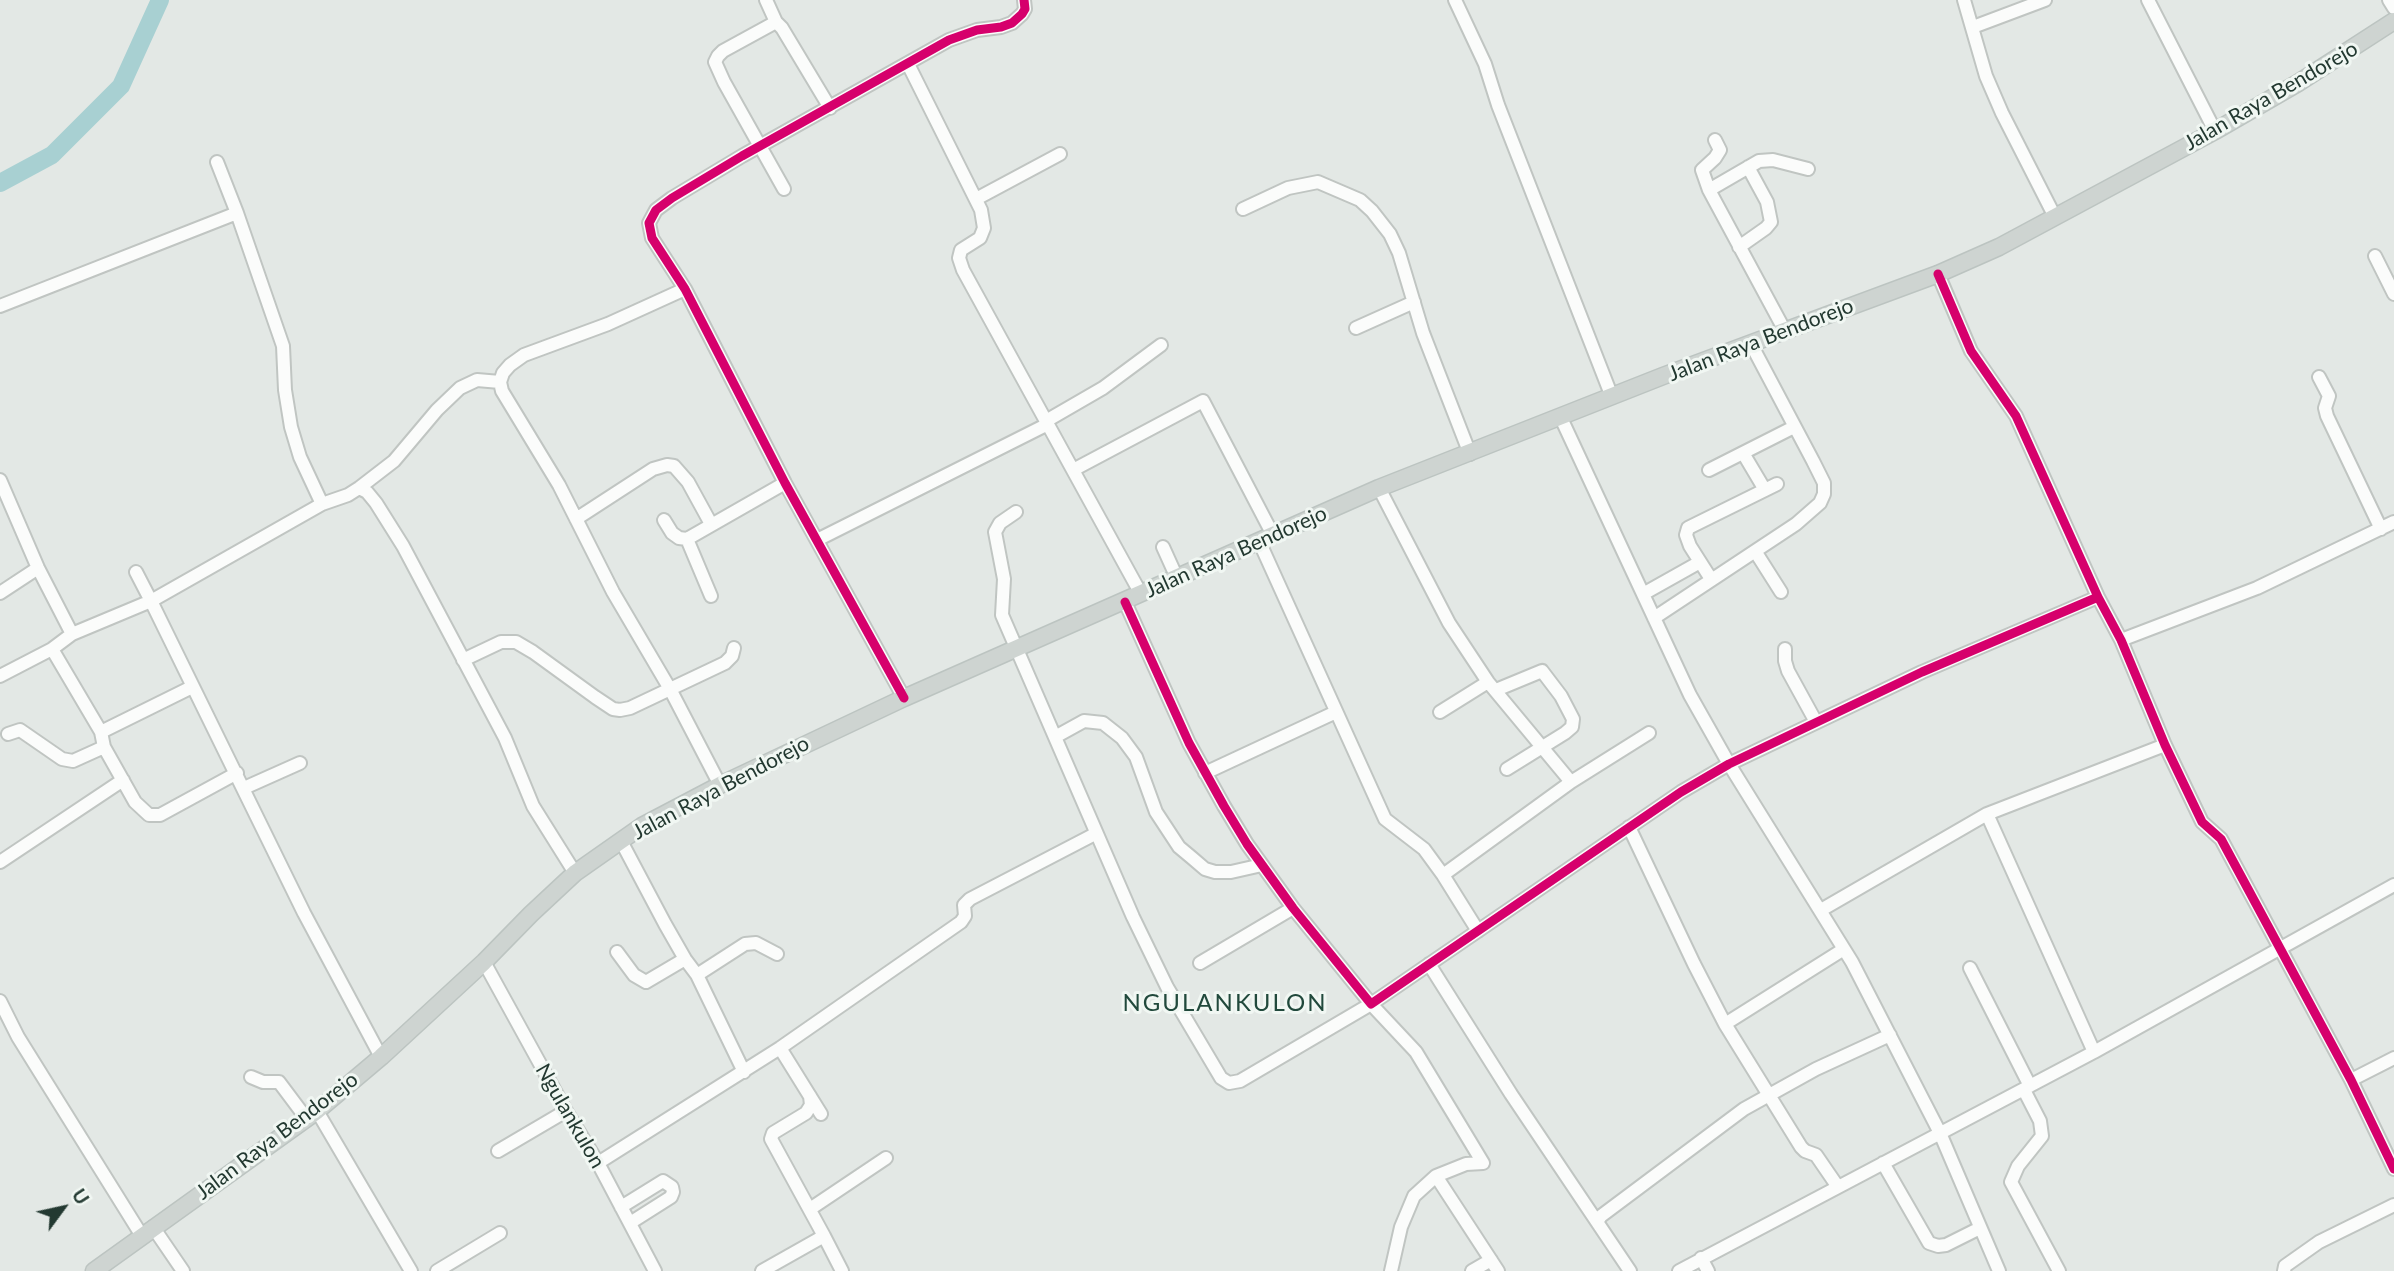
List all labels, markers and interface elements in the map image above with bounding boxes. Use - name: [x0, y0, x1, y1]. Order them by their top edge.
- street label: Jalan Raya Bendorejo: [2180, 36, 2362, 156]
- street label: Jalan Raya Bendorejo: [1665, 293, 1857, 387]
- street label: Jalan Raya Bendorejo: [1141, 501, 1331, 603]
- street label: Jalan Raya Bendorejo: [628, 731, 814, 845]
- district label: NGULANKULON: [1124, 989, 1326, 1017]
- street label: Ngulankulon: [530, 1059, 610, 1173]
- street label: Jalan Raya Bendorejo: [191, 1067, 363, 1205]
- north arrow: [28, 1173, 98, 1243]
- text: U: [68, 1184, 95, 1208]

